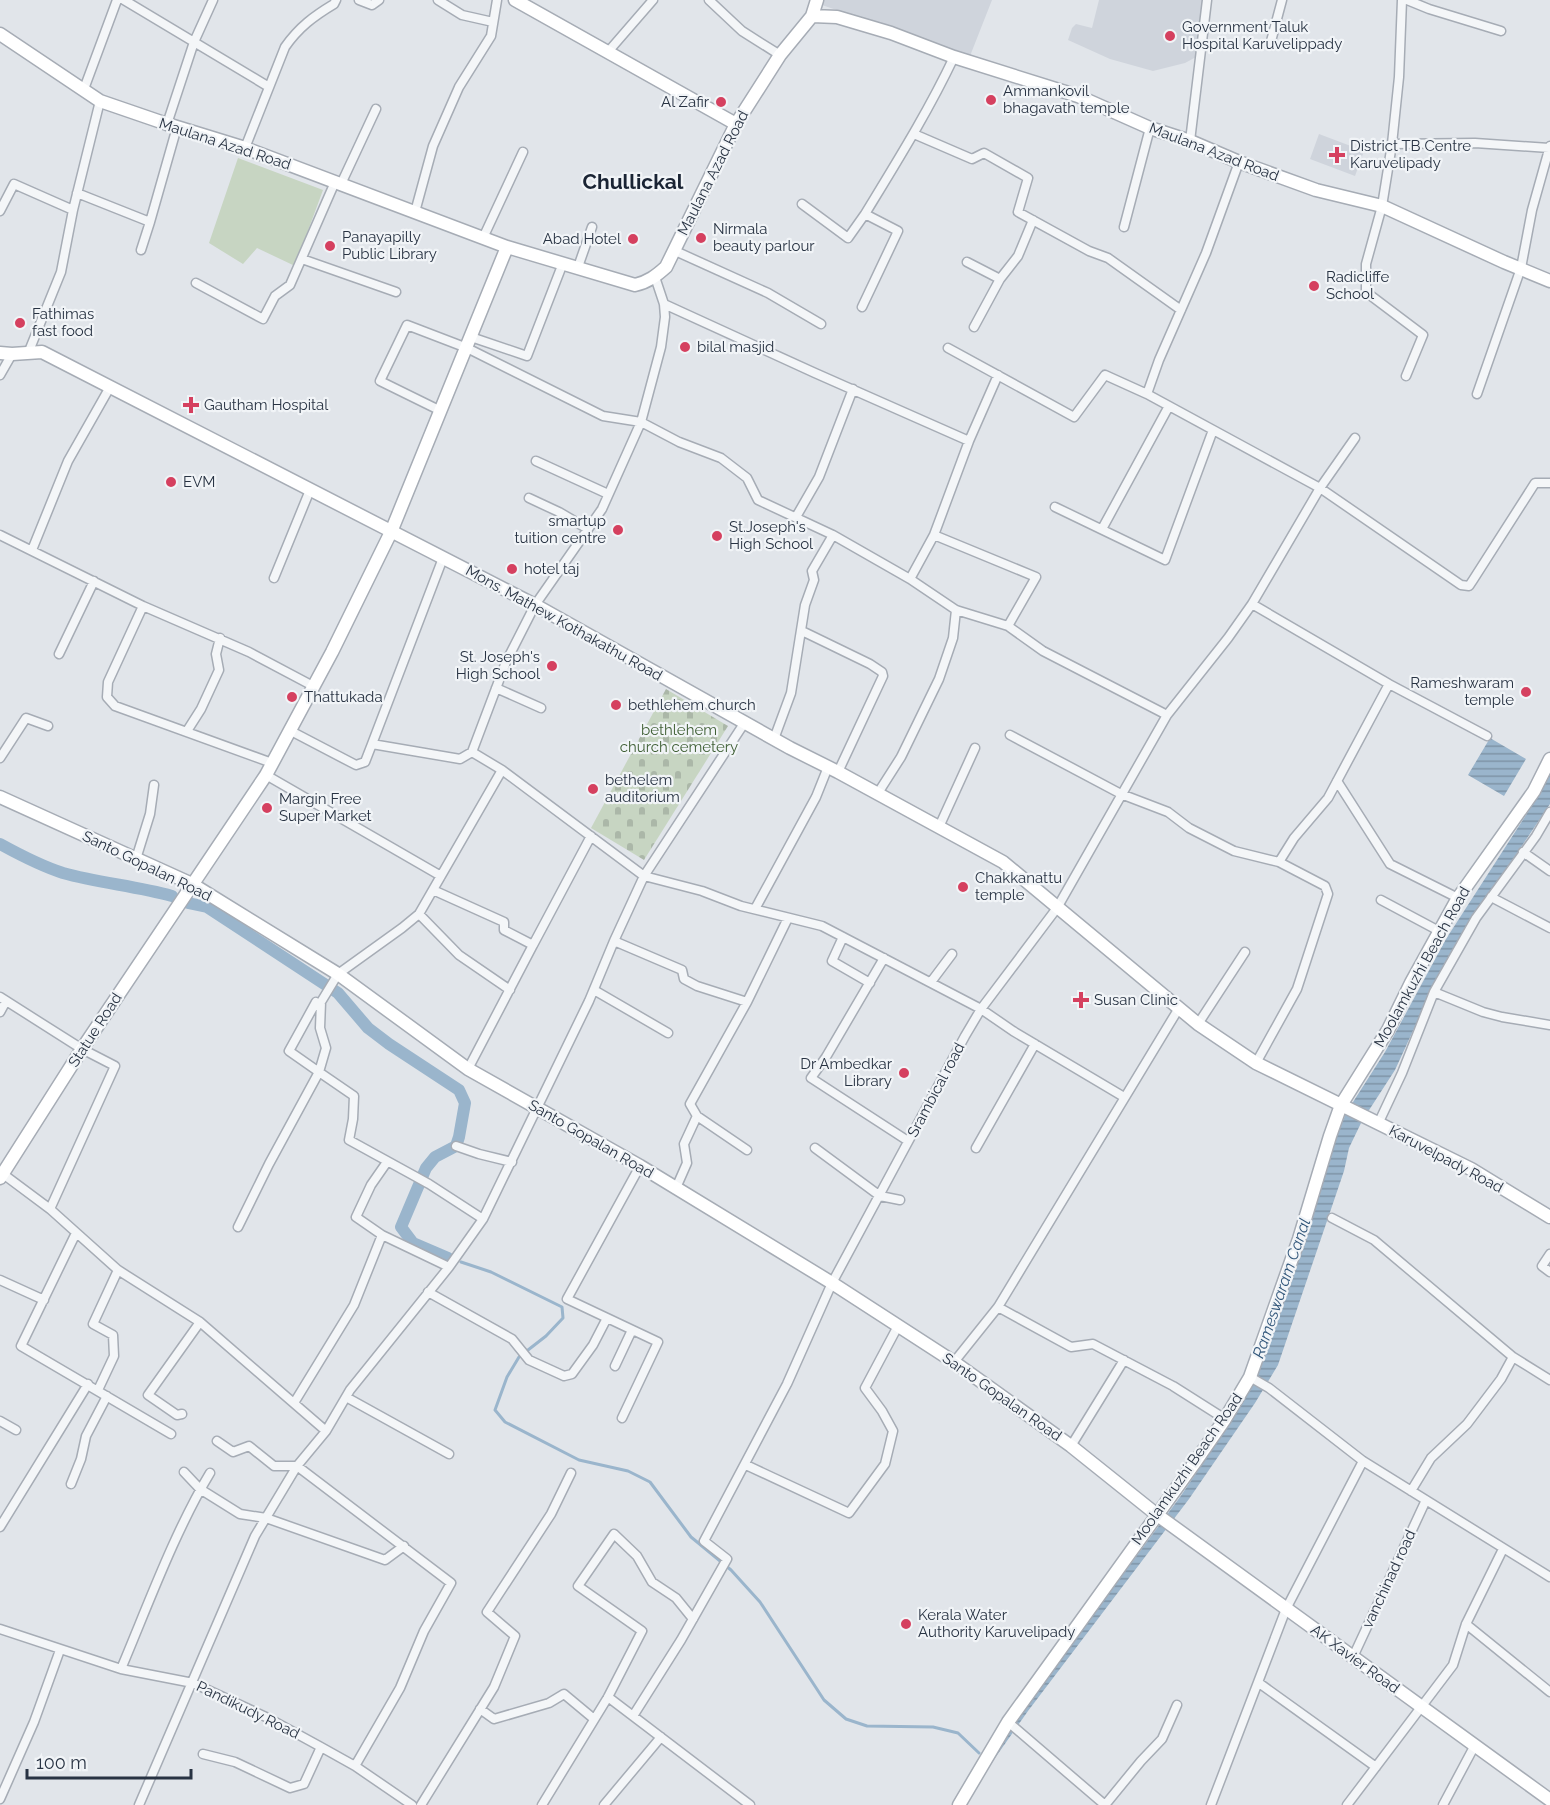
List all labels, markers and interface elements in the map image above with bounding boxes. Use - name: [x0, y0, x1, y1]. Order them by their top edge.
- place label: Government Taluk Hospital Karuvelippady: [1182, 18, 1342, 53]
- marker: Government Taluk Hospital Karuvelippady: [1163, 29, 1177, 43]
- place label: Ammankovil bhagavath temple: [1003, 82, 1130, 117]
- place label: Al Zafir: [661, 93, 710, 111]
- marker: Ammankovil bhagavath temple: [984, 93, 998, 107]
- marker: Al Zafir: [714, 95, 728, 109]
- street label: Maulana Azad Road: [674, 108, 752, 238]
- street label: Maulana Azad Road: [157, 114, 293, 174]
- street label: Maulana Azad Road: [1147, 119, 1281, 185]
- place label: District TB Centre Karuvelipady: [1350, 137, 1471, 172]
- marker: District TB Centre Karuvelipady: [1328, 146, 1346, 164]
- district label: Chullickal: [583, 169, 684, 194]
- place label: Nirmala beauty parlour: [713, 220, 815, 255]
- place label: Panayapilly Public Library: [342, 228, 437, 263]
- place label: Abad Hotel: [543, 230, 622, 248]
- marker: Nirmala beauty parlour: [694, 231, 708, 245]
- marker: Abad Hotel: [626, 232, 640, 246]
- marker: Panayapilly Public Library: [323, 239, 337, 253]
- place label: Radicliffe School: [1326, 268, 1390, 303]
- marker: Radicliffe School: [1307, 279, 1321, 293]
- place label: Fathimas fast food: [32, 305, 94, 340]
- marker: Fathimas fast food: [13, 316, 27, 330]
- place label: bilal masjid: [697, 338, 774, 356]
- marker: bilal masjid: [678, 340, 692, 354]
- marker: Gautham Hospital: [182, 396, 200, 414]
- place label: Gautham Hospital: [204, 396, 329, 414]
- place label: EVM: [183, 473, 215, 491]
- marker: EVM: [164, 475, 178, 489]
- place label: smartup tuition centre: [515, 512, 606, 547]
- place label: St.Joseph's High School: [729, 518, 814, 553]
- marker: smartup tuition centre: [611, 523, 625, 537]
- marker: St.Joseph's High School: [710, 529, 724, 543]
- place label: hotel taj: [524, 560, 579, 578]
- street label: Mons. Mathew Kothakathu Road: [462, 561, 666, 685]
- marker: hotel taj: [505, 562, 519, 576]
- place label: St. Joseph's High School: [456, 648, 541, 683]
- marker: St. Joseph's High School: [545, 659, 559, 673]
- place label: Rameshwaram temple: [1410, 674, 1514, 709]
- marker: Rameshwaram temple: [1519, 685, 1533, 699]
- place label: Thattukada: [304, 688, 383, 706]
- marker: Thattukada: [285, 690, 299, 704]
- place label: bethlehem church: [628, 696, 756, 714]
- marker: bethlehem church: [609, 698, 623, 712]
- park label: bethlehem church cemetery: [620, 721, 738, 756]
- place label: bethelem auditorium: [605, 771, 680, 806]
- marker: bethelem auditorium: [586, 782, 600, 796]
- place label: Margin Free Super Market: [279, 790, 372, 825]
- marker: Margin Free Super Market: [260, 801, 274, 815]
- street label: Santo Gopalan Road: [79, 827, 215, 905]
- place label: Chakkanattu temple: [975, 869, 1062, 904]
- marker: Chakkanattu temple: [956, 880, 970, 894]
- street label: Moolamkuzhi Beach Road: [1370, 884, 1474, 1050]
- street label: Statue Road: [64, 990, 126, 1070]
- marker: Susan Clinic: [1072, 991, 1090, 1009]
- place label: Susan Clinic: [1094, 991, 1178, 1009]
- street label: Srambical road: [904, 1040, 968, 1140]
- place label: Dr Ambedkar Library: [800, 1055, 893, 1090]
- marker: Dr Ambedkar Library: [897, 1066, 911, 1080]
- street label: Santo Gopalan Road: [525, 1096, 657, 1182]
- street label: Karuvelpady Road: [1386, 1121, 1506, 1197]
- water label: Rameswaram Canal: [1249, 1216, 1314, 1361]
- street label: Santo Gopalan Road: [939, 1349, 1065, 1445]
- street label: Moolamkuzhi Beach Road: [1128, 1390, 1246, 1548]
- street label: vanchinad road: [1358, 1527, 1420, 1631]
- place label: Kerala Water Authority Karuvelipady: [918, 1606, 1075, 1641]
- marker: Kerala Water Authority Karuvelipady: [899, 1617, 913, 1631]
- street label: AK Xavier Road: [1307, 1621, 1403, 1697]
- street label: Pandikudy Road: [194, 1677, 302, 1743]
- scale bar: [27, 1742, 190, 1780]
- text: 100 m: [36, 1752, 87, 1773]

